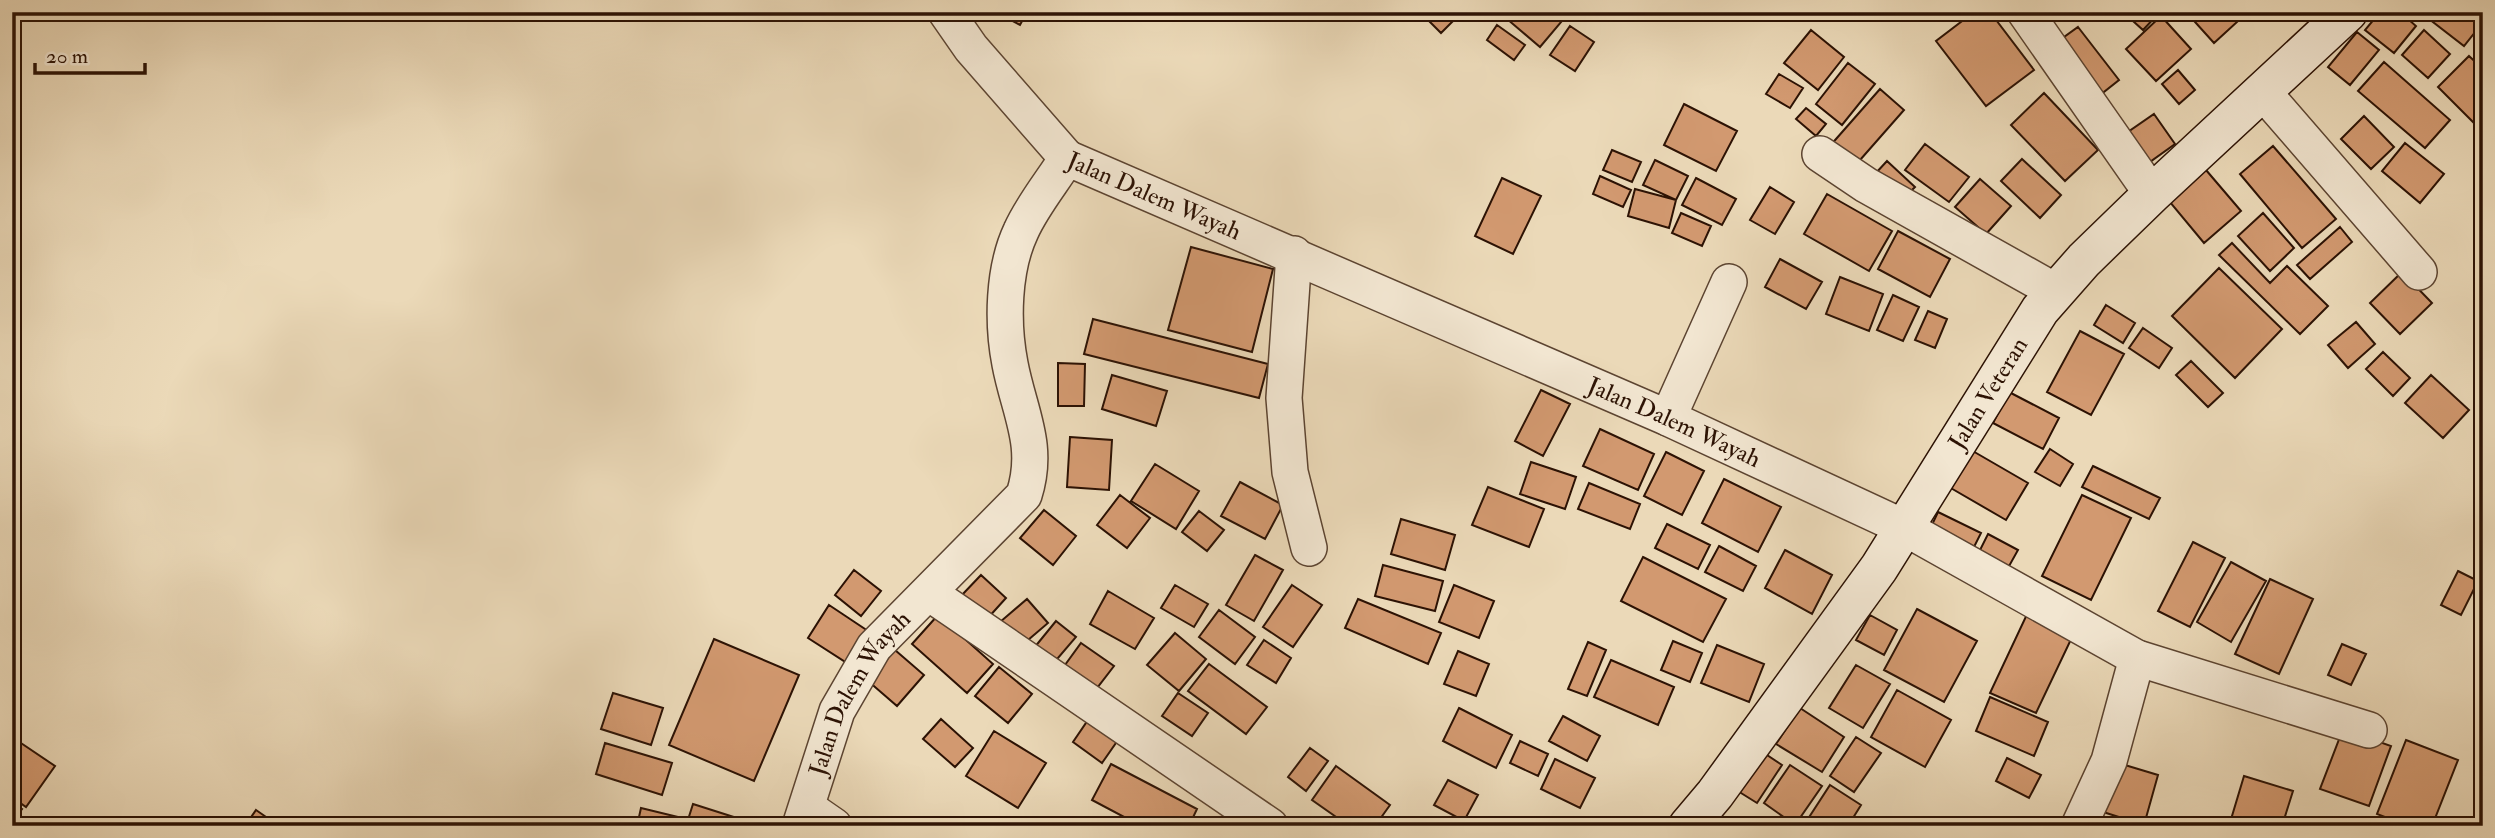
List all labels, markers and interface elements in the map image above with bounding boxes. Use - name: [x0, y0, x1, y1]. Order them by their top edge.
- scale bar: [35, 32, 145, 76]
- text: 20 m: [46, 43, 88, 70]
- street label: Jalan Dalem Wayah: [1061, 144, 1246, 247]
- street label: Jalan Veteran: [1941, 331, 2035, 456]
- street label: Jalan Dalem Wayah: [1582, 369, 1766, 475]
- street label: Jalan Dalem Wayah: [801, 603, 917, 781]

